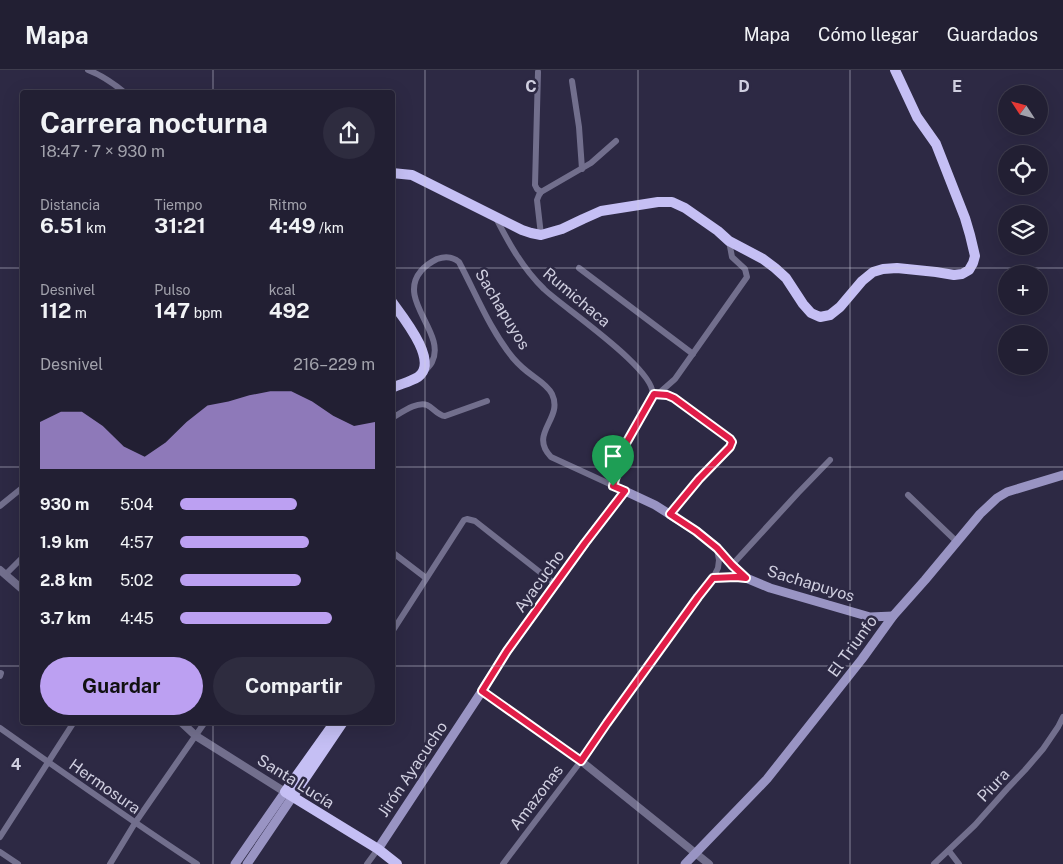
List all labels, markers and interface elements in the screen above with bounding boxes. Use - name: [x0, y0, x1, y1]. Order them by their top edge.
- text: Mapa: [25, 21, 89, 49]
- text: Mapa: [744, 24, 790, 45]
- text: Cómo llegar: [818, 24, 919, 45]
- text: Guardados: [947, 24, 1038, 45]
- text: C: [525, 77, 537, 96]
- text: D: [738, 77, 750, 96]
- text: E: [952, 77, 962, 96]
- north arrow: [998, 85, 1048, 135]
- map controls: [998, 85, 1048, 375]
- text: Carrera nocturna: [40, 106, 268, 139]
- button: share: [323, 107, 375, 159]
- text: 18:47 · 7 × 930 m: [40, 142, 165, 161]
- button: locate: [998, 145, 1048, 195]
- text: Distancia: [40, 197, 100, 213]
- text: Tiempo: [154, 197, 202, 213]
- text: Ritmo: [269, 197, 307, 213]
- button: layers: [998, 205, 1048, 255]
- text: 6.51: [40, 213, 83, 238]
- text: 31:21: [154, 213, 206, 238]
- text: 4:49: [269, 213, 316, 238]
- text: km: [83, 220, 106, 236]
- text: /km: [316, 220, 344, 236]
- street label: Rumichaca: [539, 264, 614, 331]
- button: +: [998, 265, 1048, 315]
- street label: Sachapuyos: [471, 266, 534, 353]
- text: Desnivel: [40, 282, 95, 298]
- text: Pulso: [154, 282, 190, 298]
- text: kcal: [269, 282, 296, 298]
- text: 112: [40, 298, 71, 323]
- text: 147: [154, 298, 190, 323]
- text: 492: [269, 298, 310, 323]
- text: m: [71, 305, 87, 321]
- text: bpm: [190, 305, 222, 321]
- button: −: [998, 325, 1048, 375]
- text: Desnivel: [40, 355, 103, 374]
- text: 216–229 m: [293, 355, 375, 374]
- pin: [592, 435, 634, 486]
- icon: arrive: [599, 442, 627, 470]
- text: 930 m: [40, 495, 89, 514]
- text: 5:04: [120, 495, 154, 514]
- text: 1.9 km: [40, 533, 89, 552]
- text: 4:57: [120, 533, 154, 552]
- street label: Ayacucho: [510, 546, 568, 616]
- street label: Sachapuyos: [765, 561, 857, 606]
- text: 2.8 km: [40, 571, 92, 590]
- text: 5:02: [120, 571, 153, 590]
- text: 3.7 km: [40, 609, 91, 628]
- text: 4:45: [120, 609, 154, 628]
- street label: El Triunfo: [824, 612, 881, 681]
- button: Guardar: [40, 657, 203, 715]
- button: Compartir: [213, 657, 375, 715]
- street label: Jirón Ayacucho: [373, 718, 451, 821]
- street label: Santa Lucía: [254, 750, 338, 813]
- text: 4: [11, 755, 22, 774]
- street label: Hermosura: [65, 755, 144, 818]
- street label: Amazonas: [506, 761, 567, 834]
- street label: Piura: [973, 765, 1013, 806]

